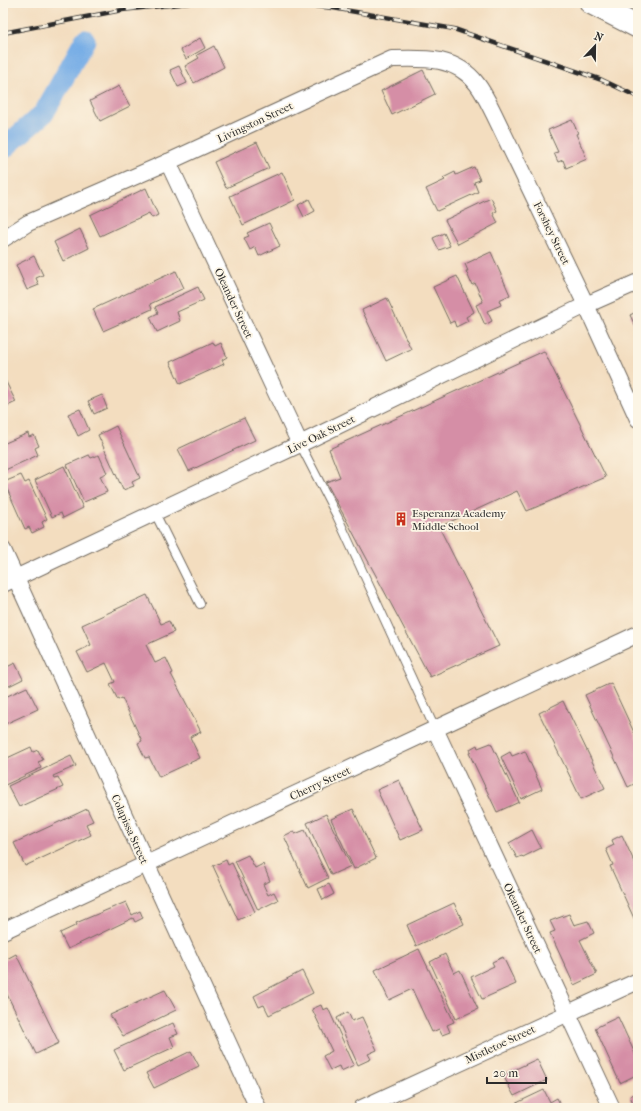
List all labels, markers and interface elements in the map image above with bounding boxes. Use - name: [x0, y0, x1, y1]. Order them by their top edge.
- north arrow: [575, 26, 615, 66]
- text: N: [592, 30, 605, 45]
- street label: Livingston Street: [215, 99, 295, 146]
- street label: Forshey Street: [531, 199, 572, 267]
- street label: Oleander Street: [212, 266, 256, 340]
- street label: Live Oak Street: [285, 412, 357, 456]
- place label: Esperanza Academy Middle School: [412, 507, 507, 533]
- building icon: Esperanza Academy Middle School: [393, 511, 409, 527]
- street label: Cherry Street: [288, 764, 353, 803]
- street label: Colapissa Street: [108, 792, 151, 866]
- street label: Oleander Street: [501, 881, 545, 955]
- street label: Mistletoe Street: [463, 1022, 537, 1066]
- scale bar: [487, 1059, 546, 1085]
- text: 20 m: [493, 1066, 518, 1080]

